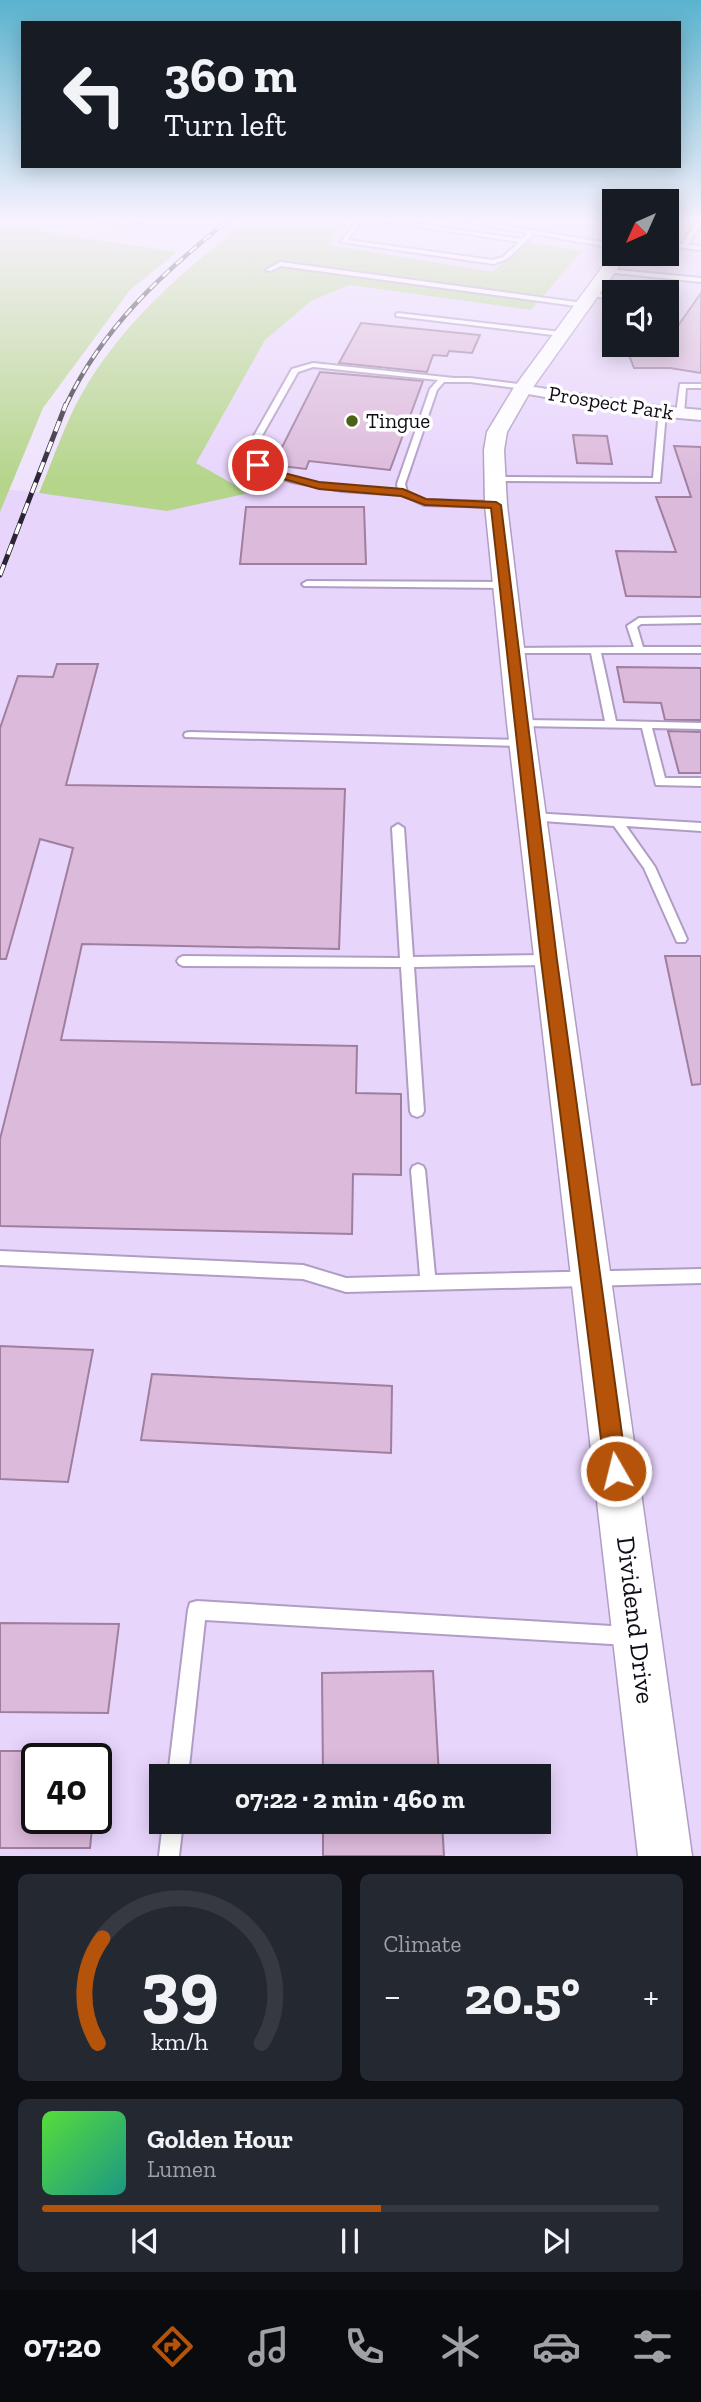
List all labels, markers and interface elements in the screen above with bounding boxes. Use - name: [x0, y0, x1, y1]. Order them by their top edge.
- text: 360 m: [164, 46, 297, 105]
- icon: left: [49, 49, 140, 140]
- text: Turn left: [164, 106, 286, 144]
- north arrow: [602, 189, 679, 266]
- map controls: [602, 189, 679, 357]
- button: sound: [602, 280, 679, 357]
- street label: Prospect Park: [547, 380, 675, 425]
- place label: Tingue: [366, 408, 430, 433]
- marker: Tingue: [344, 413, 360, 429]
- pin: [228, 435, 288, 495]
- icon: arrive: [239, 446, 277, 484]
- position arrow: [579, 1434, 653, 1508]
- street label: Dividend Drive: [610, 1534, 662, 1706]
- speed limit sign: 40: [21, 1743, 112, 1834]
- text: 07:22 · 2 min · 460 m: [235, 1783, 465, 1815]
- text: Climate: [384, 1930, 461, 1958]
- text: 39: [141, 1945, 219, 2033]
- text: 20.5°: [464, 1965, 580, 2027]
- text: −: [384, 1973, 401, 2019]
- text: +: [643, 1973, 659, 2019]
- text: km/h: [151, 2026, 208, 2056]
- text: Golden Hour: [147, 2123, 293, 2155]
- text: Lumen: [147, 2155, 216, 2183]
- icon: previous: [126, 2222, 164, 2260]
- icon: pause: [331, 2222, 369, 2260]
- icon: next: [537, 2222, 575, 2260]
- icon: directions: [148, 2322, 197, 2371]
- icon: music: [244, 2322, 293, 2371]
- icon: phone: [340, 2322, 389, 2371]
- icon: climate: [436, 2322, 485, 2371]
- icon: car: [532, 2322, 581, 2371]
- icon: filters: [628, 2322, 677, 2371]
- text: 07:20: [24, 2327, 101, 2365]

